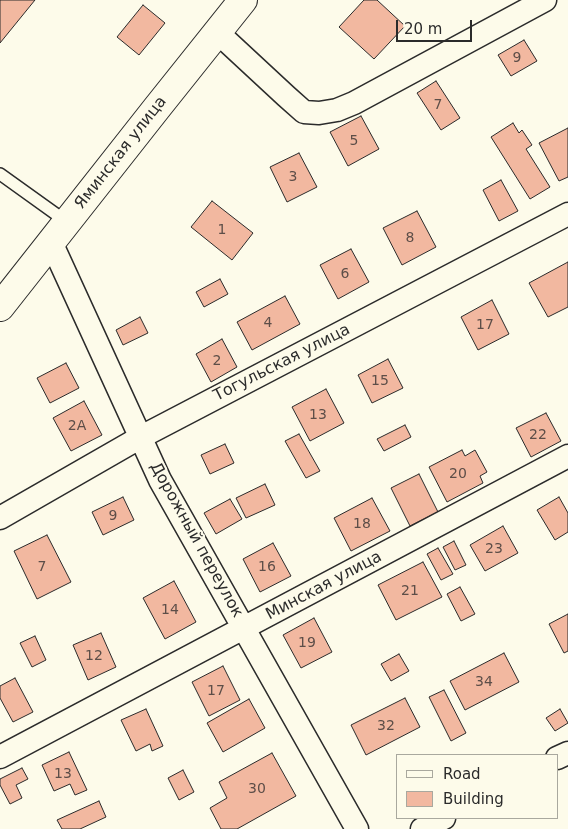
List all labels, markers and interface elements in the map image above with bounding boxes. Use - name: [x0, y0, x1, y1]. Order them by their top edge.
- scale bar: [398, 10, 474, 42]
- text: 20 m: [404, 20, 442, 38]
- house number: 9: [513, 50, 521, 66]
- street label: Яминская улица: [71, 93, 171, 213]
- house number: 7: [434, 97, 442, 113]
- house number: 5: [350, 133, 358, 149]
- house number: 3: [289, 169, 297, 185]
- house number: 1: [218, 222, 226, 238]
- house number: 8: [406, 230, 414, 246]
- house number: 6: [341, 266, 349, 282]
- house number: 4: [264, 315, 272, 331]
- house number: 17: [476, 317, 494, 333]
- street label: Тогульская улица: [210, 320, 354, 406]
- house number: 2: [213, 353, 221, 369]
- house number: 15: [371, 373, 389, 389]
- house number: 13: [309, 407, 327, 423]
- house number: 2А: [68, 418, 86, 434]
- house number: 22: [529, 427, 547, 443]
- street label: Дорожный переулок: [145, 459, 247, 621]
- house number: 20: [449, 466, 467, 482]
- house number: 9: [109, 508, 117, 524]
- house number: 18: [353, 516, 371, 532]
- house number: 23: [485, 541, 503, 557]
- street label: Минская улица: [263, 547, 385, 625]
- house number: 7: [38, 559, 46, 575]
- house number: 16: [258, 559, 276, 575]
- house number: 21: [401, 583, 419, 599]
- house number: 14: [161, 602, 179, 618]
- house number: 19: [298, 635, 316, 651]
- house number: 12: [85, 648, 103, 664]
- house number: 34: [475, 674, 493, 690]
- house number: 17: [207, 683, 225, 699]
- house number: 32: [377, 718, 395, 734]
- legend: [396, 754, 558, 819]
- text: Road: [443, 765, 481, 783]
- house number: 13: [54, 766, 72, 782]
- house number: 30: [248, 781, 266, 797]
- text: Building: [443, 790, 504, 808]

